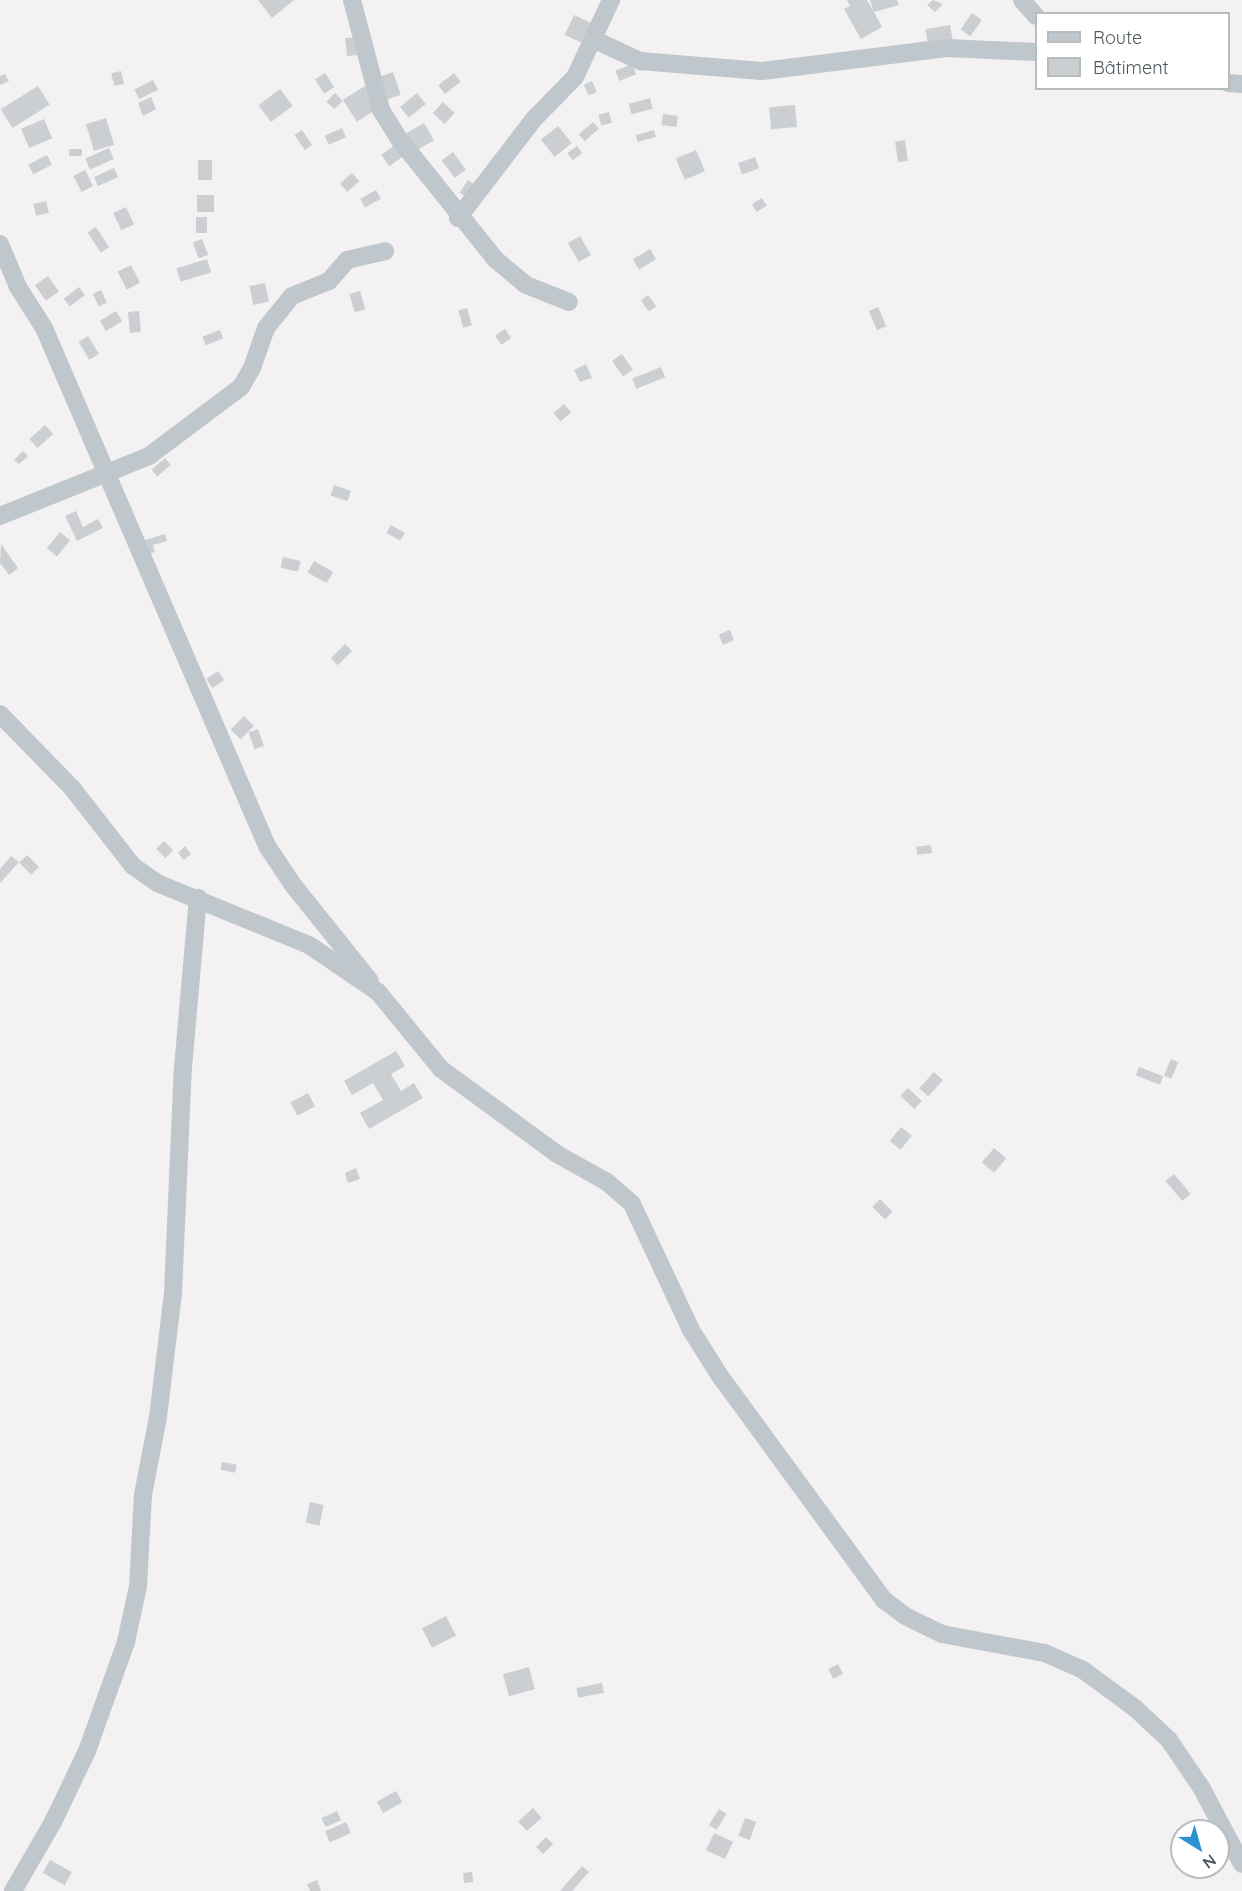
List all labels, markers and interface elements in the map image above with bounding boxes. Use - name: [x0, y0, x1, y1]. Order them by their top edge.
- legend: [1035, 12, 1230, 90]
- text: Route: [1093, 26, 1142, 49]
- text: Bâtiment: [1093, 56, 1169, 79]
- north arrow: [1170, 1819, 1230, 1879]
- text: N: [1199, 1850, 1220, 1873]

